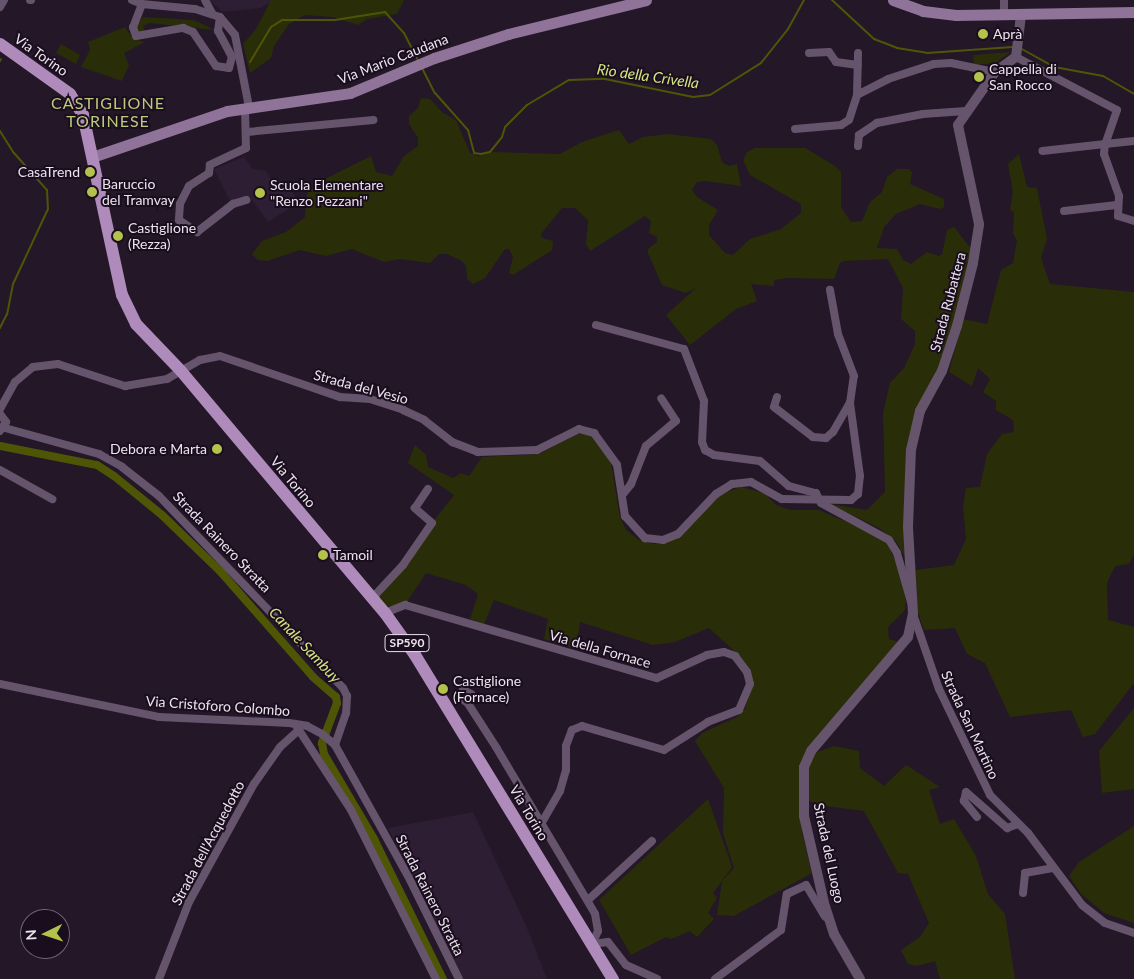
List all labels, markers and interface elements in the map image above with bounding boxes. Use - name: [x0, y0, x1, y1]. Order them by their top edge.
- place label: Aprà: [993, 26, 1022, 42]
- marker: Aprà: [977, 28, 989, 40]
- street label: Via Torino: [11, 30, 71, 80]
- street label: Via Mario Caudana: [335, 30, 451, 88]
- water label: Rio della Crivella: [596, 60, 700, 92]
- place label: Cappella di San Rocco: [989, 61, 1057, 94]
- marker: Cappella di San Rocco: [973, 71, 985, 83]
- district label: CASTIGLIONE TORINESE: [50, 93, 166, 131]
- place label: CasaTrend: [18, 164, 80, 180]
- marker: CasaTrend: [84, 166, 96, 178]
- place label: Baruccio del Tramvay: [102, 176, 175, 208]
- place label: Scuola Elementare "Renzo Pezzani": [270, 177, 383, 210]
- marker: Baruccio del Tramvay: [86, 186, 98, 198]
- marker: Scuola Elementare "Renzo Pezzani": [254, 187, 266, 199]
- place label: Castiglione (Rezza): [128, 220, 196, 252]
- marker: Castiglione (Rezza): [112, 230, 124, 242]
- street label: Strada Rubattera: [927, 250, 969, 354]
- street label: Strada del Vesio: [312, 366, 410, 408]
- place label: Debora e Marta: [110, 441, 207, 457]
- marker: Debora e Marta: [211, 443, 223, 455]
- street label: Via Torino: [267, 453, 319, 511]
- street label: Strada Rainero Stratta: [169, 488, 275, 596]
- place label: Tamoil: [333, 547, 373, 563]
- marker: Tamoil: [317, 549, 329, 561]
- water label: Canale Sambuy: [265, 603, 345, 687]
- street label: Via della Fornace: [547, 626, 653, 672]
- road number: SP590: [384, 634, 430, 652]
- street label: Strada San Martino: [938, 668, 1002, 782]
- place label: Castiglione (Fornace): [453, 673, 521, 706]
- marker: Castiglione (Fornace): [437, 683, 449, 695]
- street label: Via Cristoforo Colombo: [145, 693, 291, 719]
- street label: Strada dell'Acquedotto: [168, 778, 248, 908]
- street label: Via Torino: [506, 782, 552, 844]
- street label: Strada del Luogo: [810, 801, 848, 905]
- street label: Strada Rainero Stratta: [392, 832, 468, 958]
- north arrow: [20, 909, 70, 959]
- text: N: [22, 929, 39, 941]

